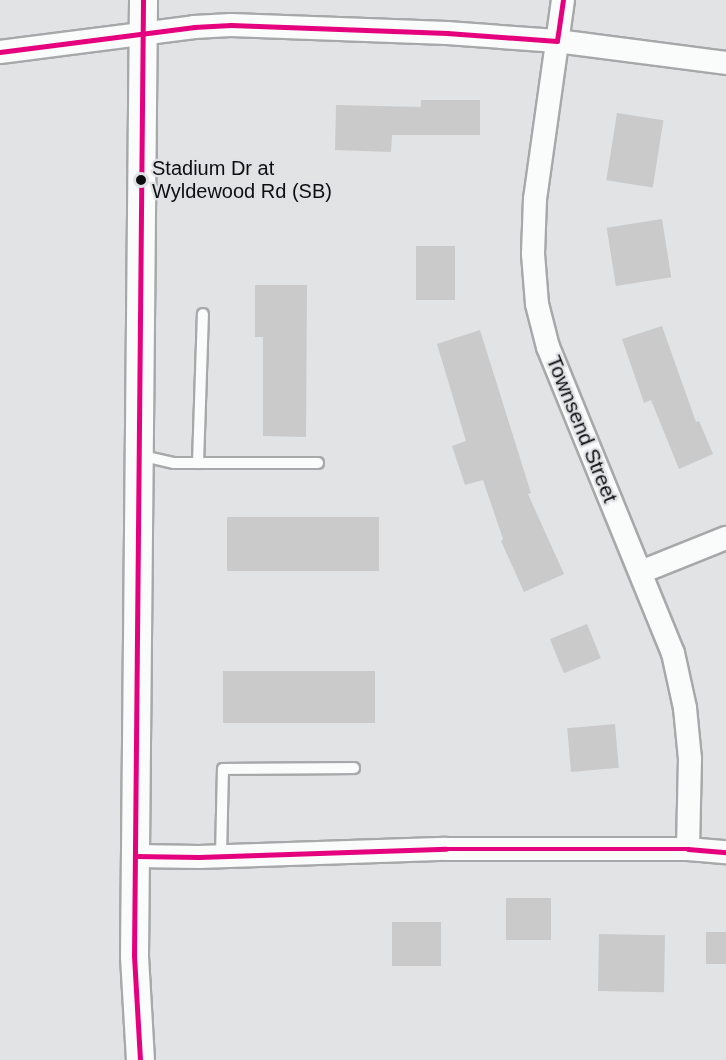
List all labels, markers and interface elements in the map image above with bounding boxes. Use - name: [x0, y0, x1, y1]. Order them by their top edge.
- place label: Stadium Dr at Wyldewood Rd (SB): [152, 156, 332, 203]
- marker: Stadium Dr at Wyldewood Rd (SB): [135, 174, 147, 186]
- street label: Townsend Street: [541, 352, 623, 506]

